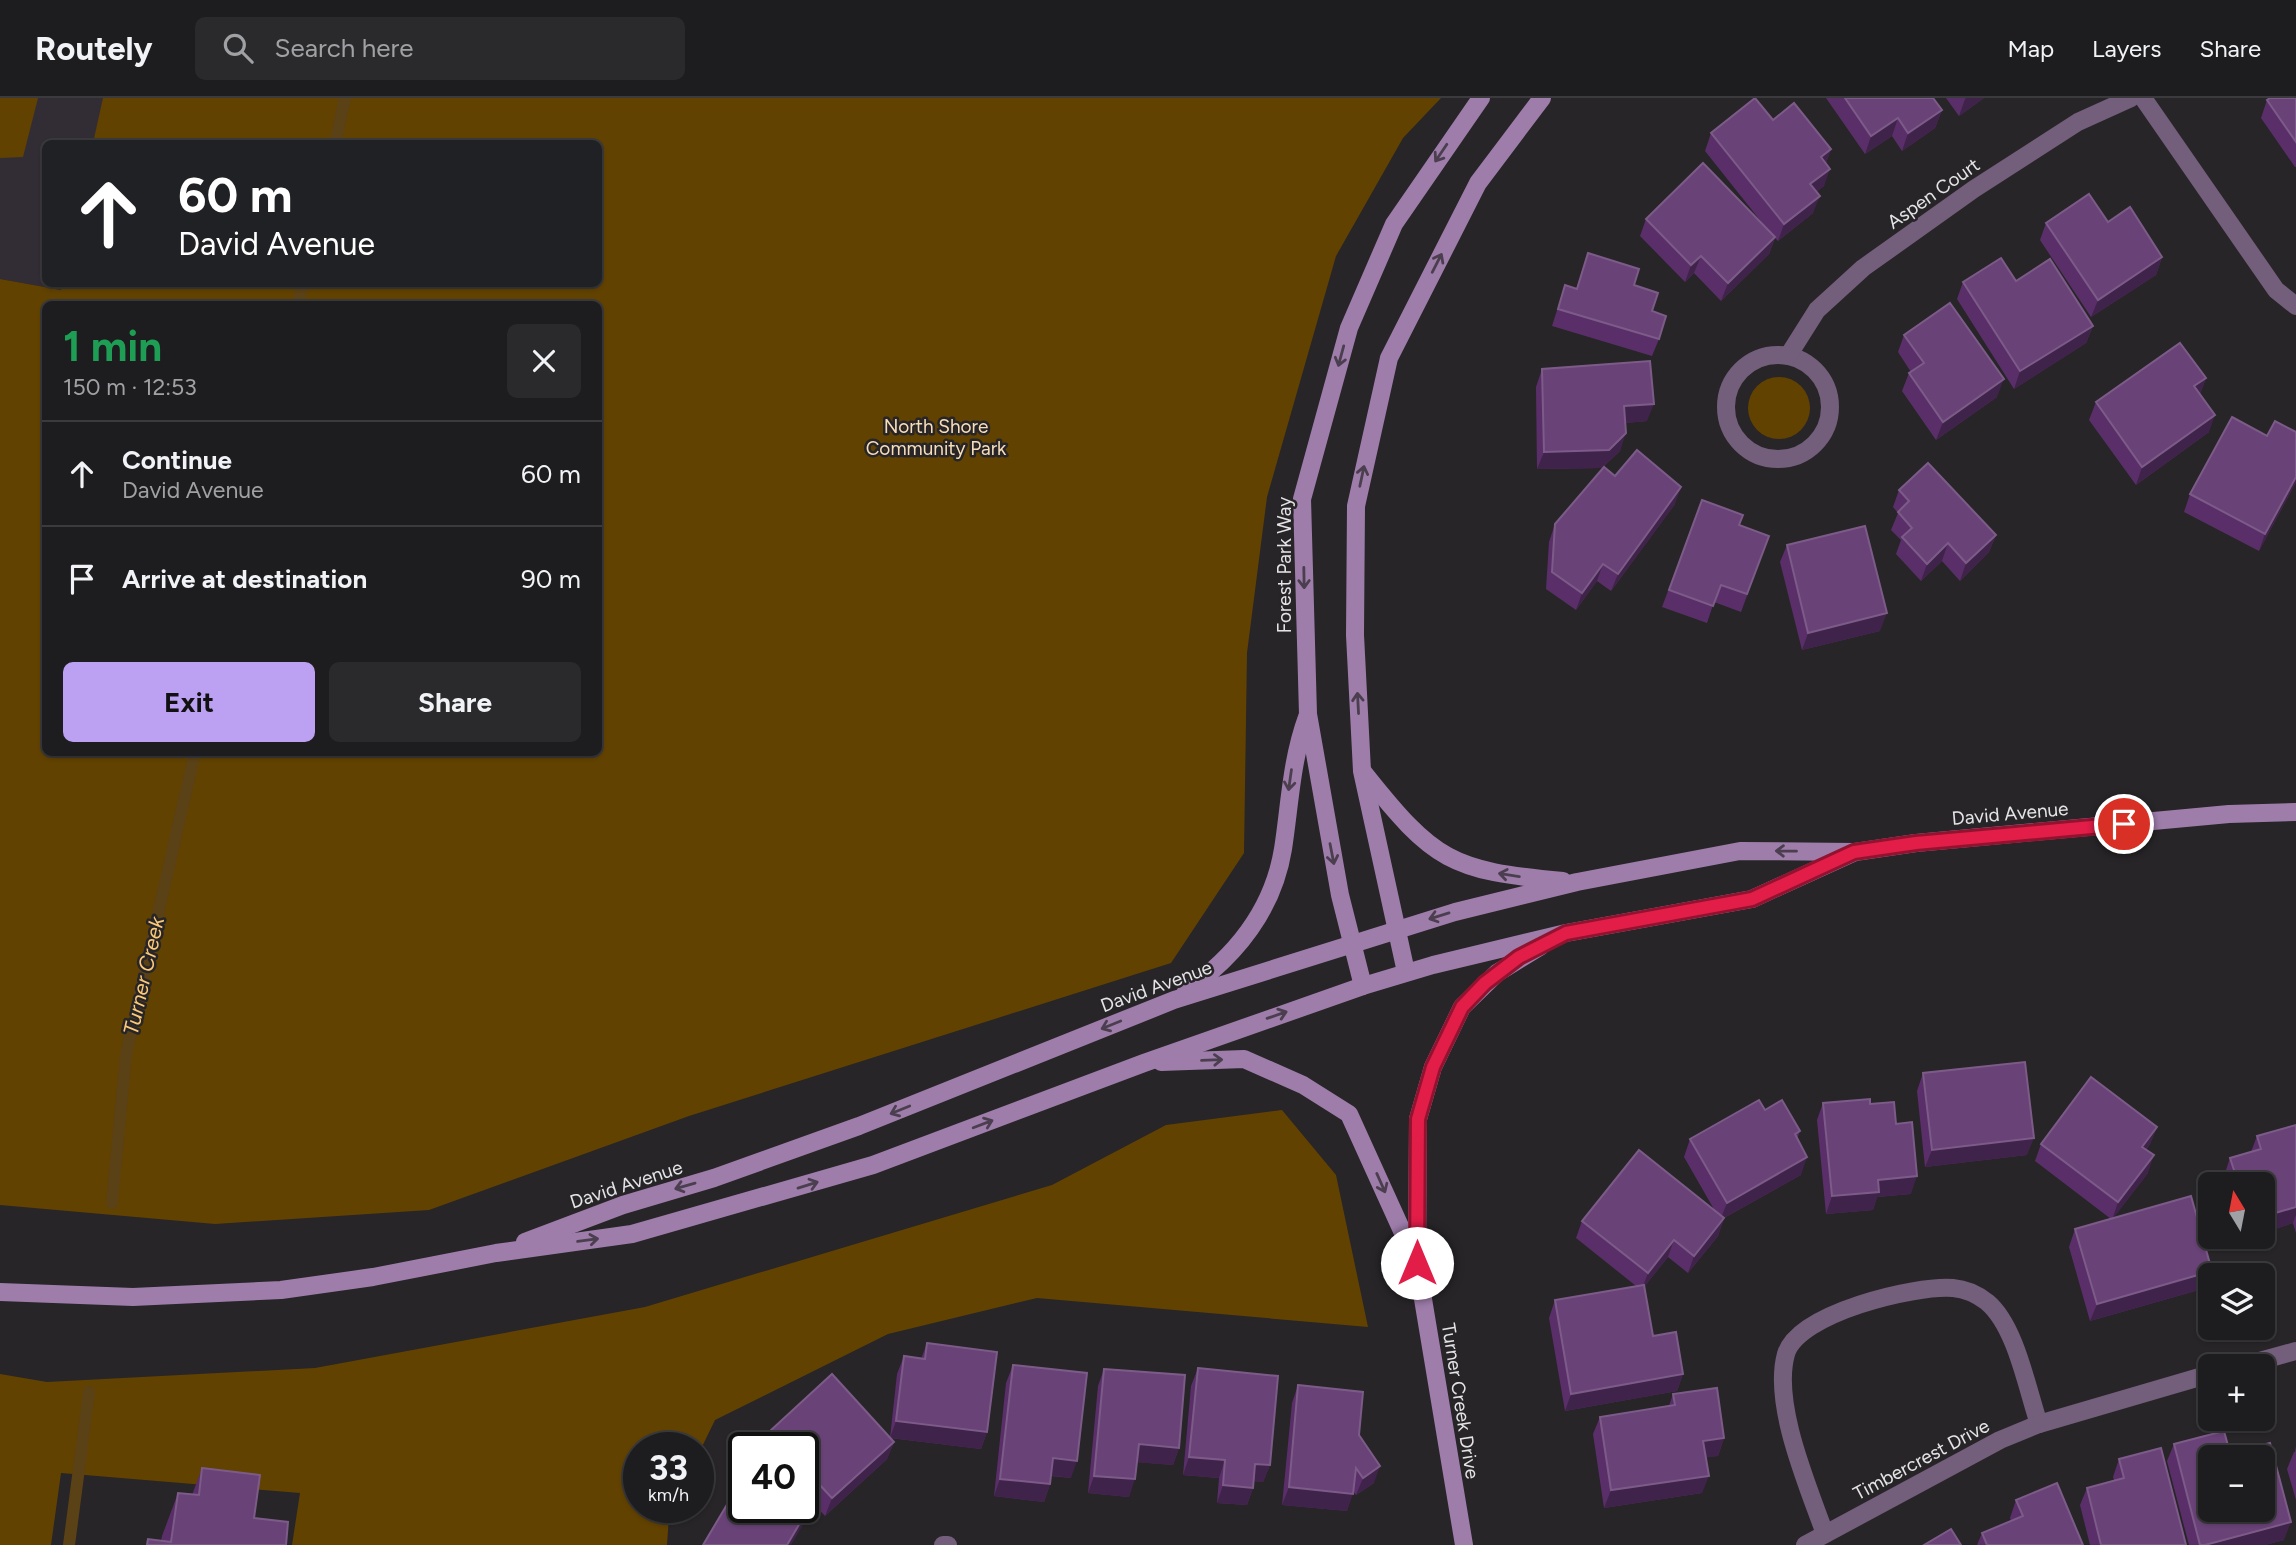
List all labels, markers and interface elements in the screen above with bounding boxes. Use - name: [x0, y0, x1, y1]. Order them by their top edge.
- search box: [195, 17, 685, 80]
- text: Routely: [35, 29, 153, 68]
- icon: search: [219, 29, 257, 67]
- text: Search here: [275, 32, 414, 64]
- text: Map: [2007, 34, 2054, 63]
- text: Layers: [2092, 34, 2161, 63]
- text: Share: [2199, 34, 2261, 63]
- one-way arrow: [1434, 143, 1448, 162]
- street label: Aspen Court: [1883, 153, 1984, 234]
- text: 60 m: [178, 165, 293, 224]
- icon: ahead: [63, 168, 154, 259]
- text: David Avenue: [178, 225, 375, 263]
- one-way arrow: [1431, 253, 1445, 274]
- text: 1 min: [63, 321, 162, 372]
- button: close: [507, 324, 581, 398]
- one-way arrow: [1334, 345, 1347, 367]
- text: 150 m · 12:53: [63, 373, 197, 401]
- park label: North Shore Community Park: [866, 415, 1007, 460]
- text: Continue: [122, 444, 232, 476]
- icon: ahead: [63, 455, 101, 493]
- text: 60 m: [521, 458, 581, 490]
- one-way arrow: [1355, 465, 1369, 488]
- text: David Avenue: [122, 476, 264, 504]
- street label: Forest Park Way: [1273, 497, 1296, 633]
- icon: arrive: [63, 560, 101, 598]
- text: Arrive at destination: [122, 563, 367, 595]
- text: 90 m: [521, 563, 581, 595]
- one-way arrow: [1297, 567, 1311, 590]
- button: Exit: [63, 662, 315, 742]
- button: Share: [329, 662, 581, 742]
- one-way arrow: [1352, 691, 1365, 714]
- one-way arrow: [1284, 768, 1297, 791]
- pin: [2094, 794, 2154, 854]
- street label: David Avenue: [1951, 797, 2069, 830]
- icon: arrive: [2105, 805, 2143, 843]
- one-way arrow: [1326, 842, 1339, 865]
- one-way arrow: [1775, 845, 1798, 858]
- one-way arrow: [1498, 868, 1521, 881]
- one-way arrow: [1429, 911, 1451, 924]
- water label: Turner Creek: [118, 914, 169, 1037]
- street label: David Avenue: [1097, 956, 1215, 1017]
- one-way arrow: [1266, 1008, 1288, 1020]
- one-way arrow: [1100, 1020, 1122, 1033]
- one-way arrow: [1200, 1054, 1223, 1067]
- one-way arrow: [889, 1105, 911, 1118]
- one-way arrow: [971, 1116, 993, 1129]
- street label: David Avenue: [567, 1155, 685, 1213]
- one-way arrow: [1375, 1172, 1388, 1193]
- north arrow: [2198, 1172, 2275, 1250]
- map controls: [2198, 1172, 2275, 1522]
- one-way arrow: [797, 1177, 819, 1190]
- one-way arrow: [675, 1181, 697, 1194]
- position arrow: [1380, 1226, 1454, 1300]
- one-way arrow: [576, 1234, 599, 1247]
- button: layers: [2198, 1263, 2275, 1340]
- street label: Turner Creek Drive: [1437, 1322, 1484, 1481]
- button: +: [2198, 1354, 2275, 1431]
- street label: Timbercrest Drive: [1849, 1414, 1993, 1505]
- speed limit sign: 40: [728, 1432, 819, 1523]
- button: −: [2198, 1445, 2275, 1522]
- text: 33: [649, 1447, 688, 1489]
- text: km/h: [648, 1484, 689, 1506]

